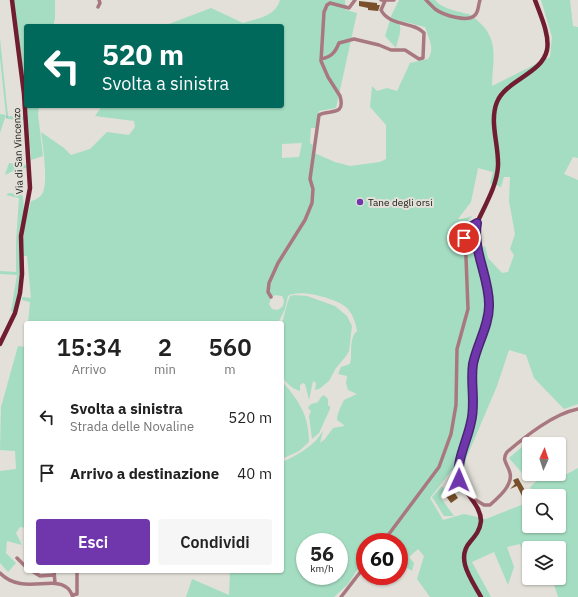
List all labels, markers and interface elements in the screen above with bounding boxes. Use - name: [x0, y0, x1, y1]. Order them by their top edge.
- text: 520 m: [102, 36, 184, 73]
- icon: left: [36, 40, 88, 92]
- text: Svolta a sinistra: [102, 72, 229, 95]
- street label: Via di San Vincenzo: [10, 107, 26, 195]
- place label: Tane degli orsi: [368, 196, 433, 209]
- marker: Tane degli orsi: [355, 197, 365, 207]
- pin: [447, 221, 481, 255]
- icon: arrive: [453, 227, 475, 249]
- text: 15:34: [56, 331, 122, 363]
- text: 2: [158, 331, 172, 363]
- text: 560: [208, 331, 252, 363]
- text: Arrivo: [72, 361, 106, 378]
- text: min: [154, 361, 176, 378]
- text: m: [224, 361, 236, 378]
- text: Svolta a sinistra: [70, 399, 183, 418]
- icon: left: [36, 406, 58, 428]
- text: 520 m: [228, 408, 272, 427]
- text: Strada delle Novaline: [70, 418, 194, 435]
- north arrow: [522, 437, 566, 481]
- map controls: [522, 437, 566, 585]
- position arrow: [438, 459, 480, 501]
- icon: arrive: [36, 462, 58, 484]
- text: Arrivo a destinazione: [70, 464, 219, 483]
- text: 40 m: [237, 464, 272, 483]
- button: search: [522, 489, 566, 533]
- button: Esci: [36, 519, 150, 565]
- button: Condividi: [158, 519, 272, 565]
- speed limit sign: 60: [356, 533, 408, 585]
- text: 56: [310, 540, 334, 567]
- button: layers: [522, 541, 566, 585]
- text: km/h: [310, 562, 334, 575]

